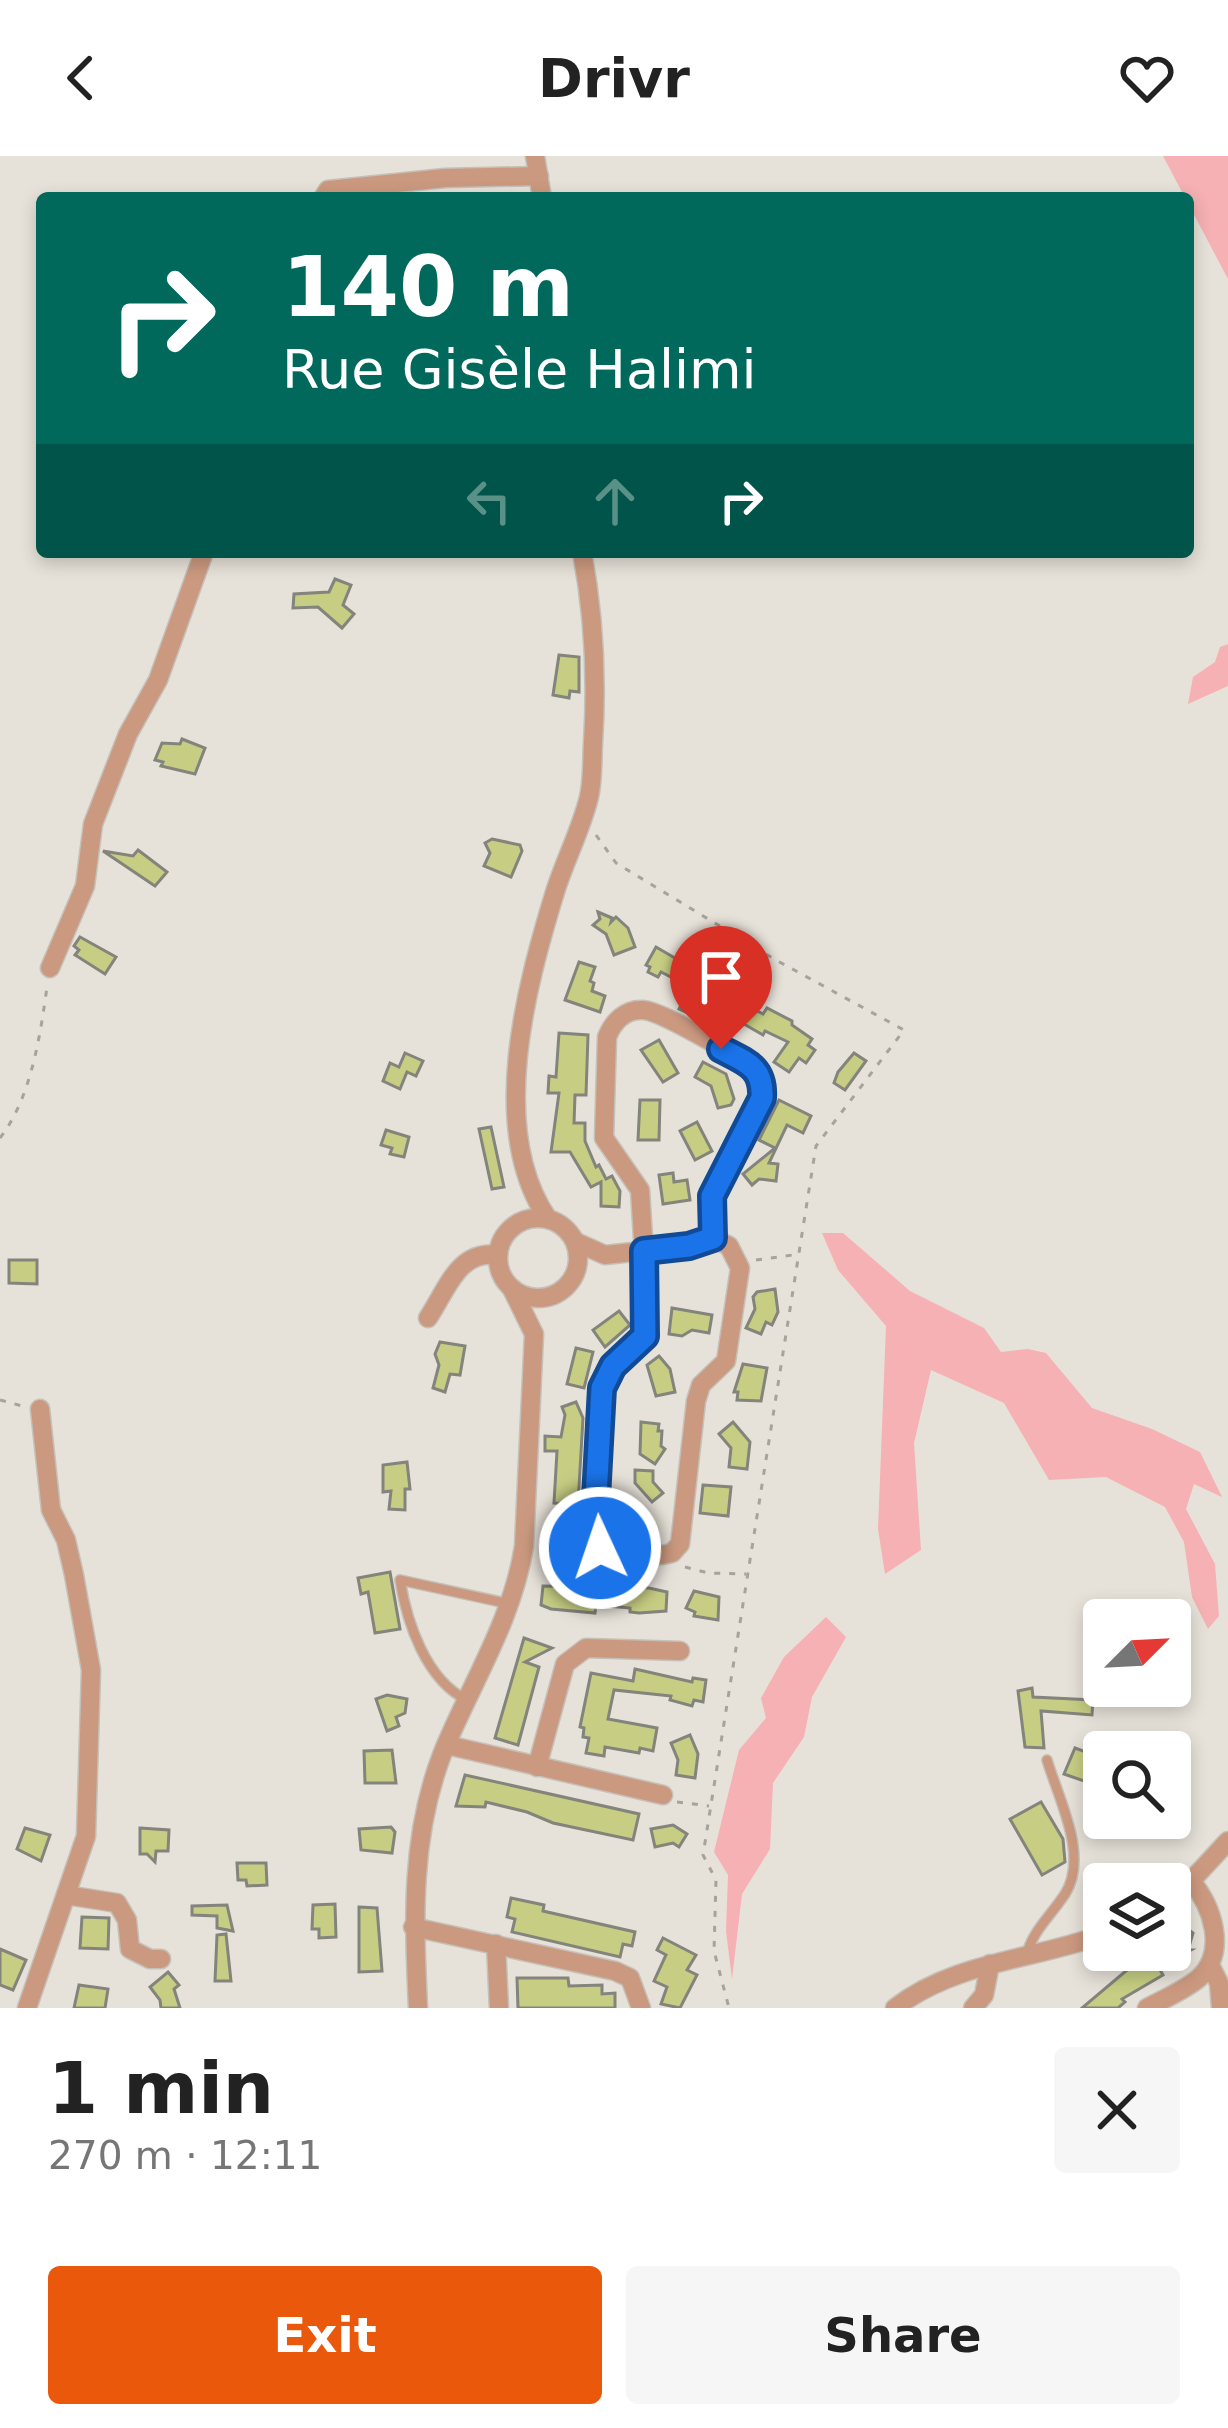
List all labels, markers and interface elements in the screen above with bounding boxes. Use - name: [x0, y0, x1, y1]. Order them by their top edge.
- icon: back: [48, 45, 114, 111]
- icon: heart: [1114, 45, 1180, 111]
- text: Drivr: [538, 47, 690, 110]
- text: 140 m: [282, 238, 574, 336]
- icon: right: [84, 240, 240, 396]
- text: Rue Gisèle Halimi: [282, 338, 757, 401]
- icon: left: [456, 468, 522, 534]
- icon: ahead: [582, 468, 648, 534]
- icon: right: [708, 468, 774, 534]
- pin: [670, 926, 772, 1049]
- icon: arrive: [688, 944, 754, 1010]
- position arrow: [537, 1485, 663, 1611]
- north arrow: [1083, 1599, 1191, 1707]
- map controls: [1083, 1599, 1191, 1971]
- button: search: [1083, 1731, 1191, 1839]
- button: layers: [1083, 1863, 1191, 1971]
- text: 1 min: [48, 2046, 274, 2130]
- button: close: [1054, 2047, 1180, 2173]
- text: 270 m · 12:11: [48, 2133, 322, 2178]
- button: Exit: [48, 2266, 602, 2404]
- button: Share: [626, 2266, 1180, 2404]

